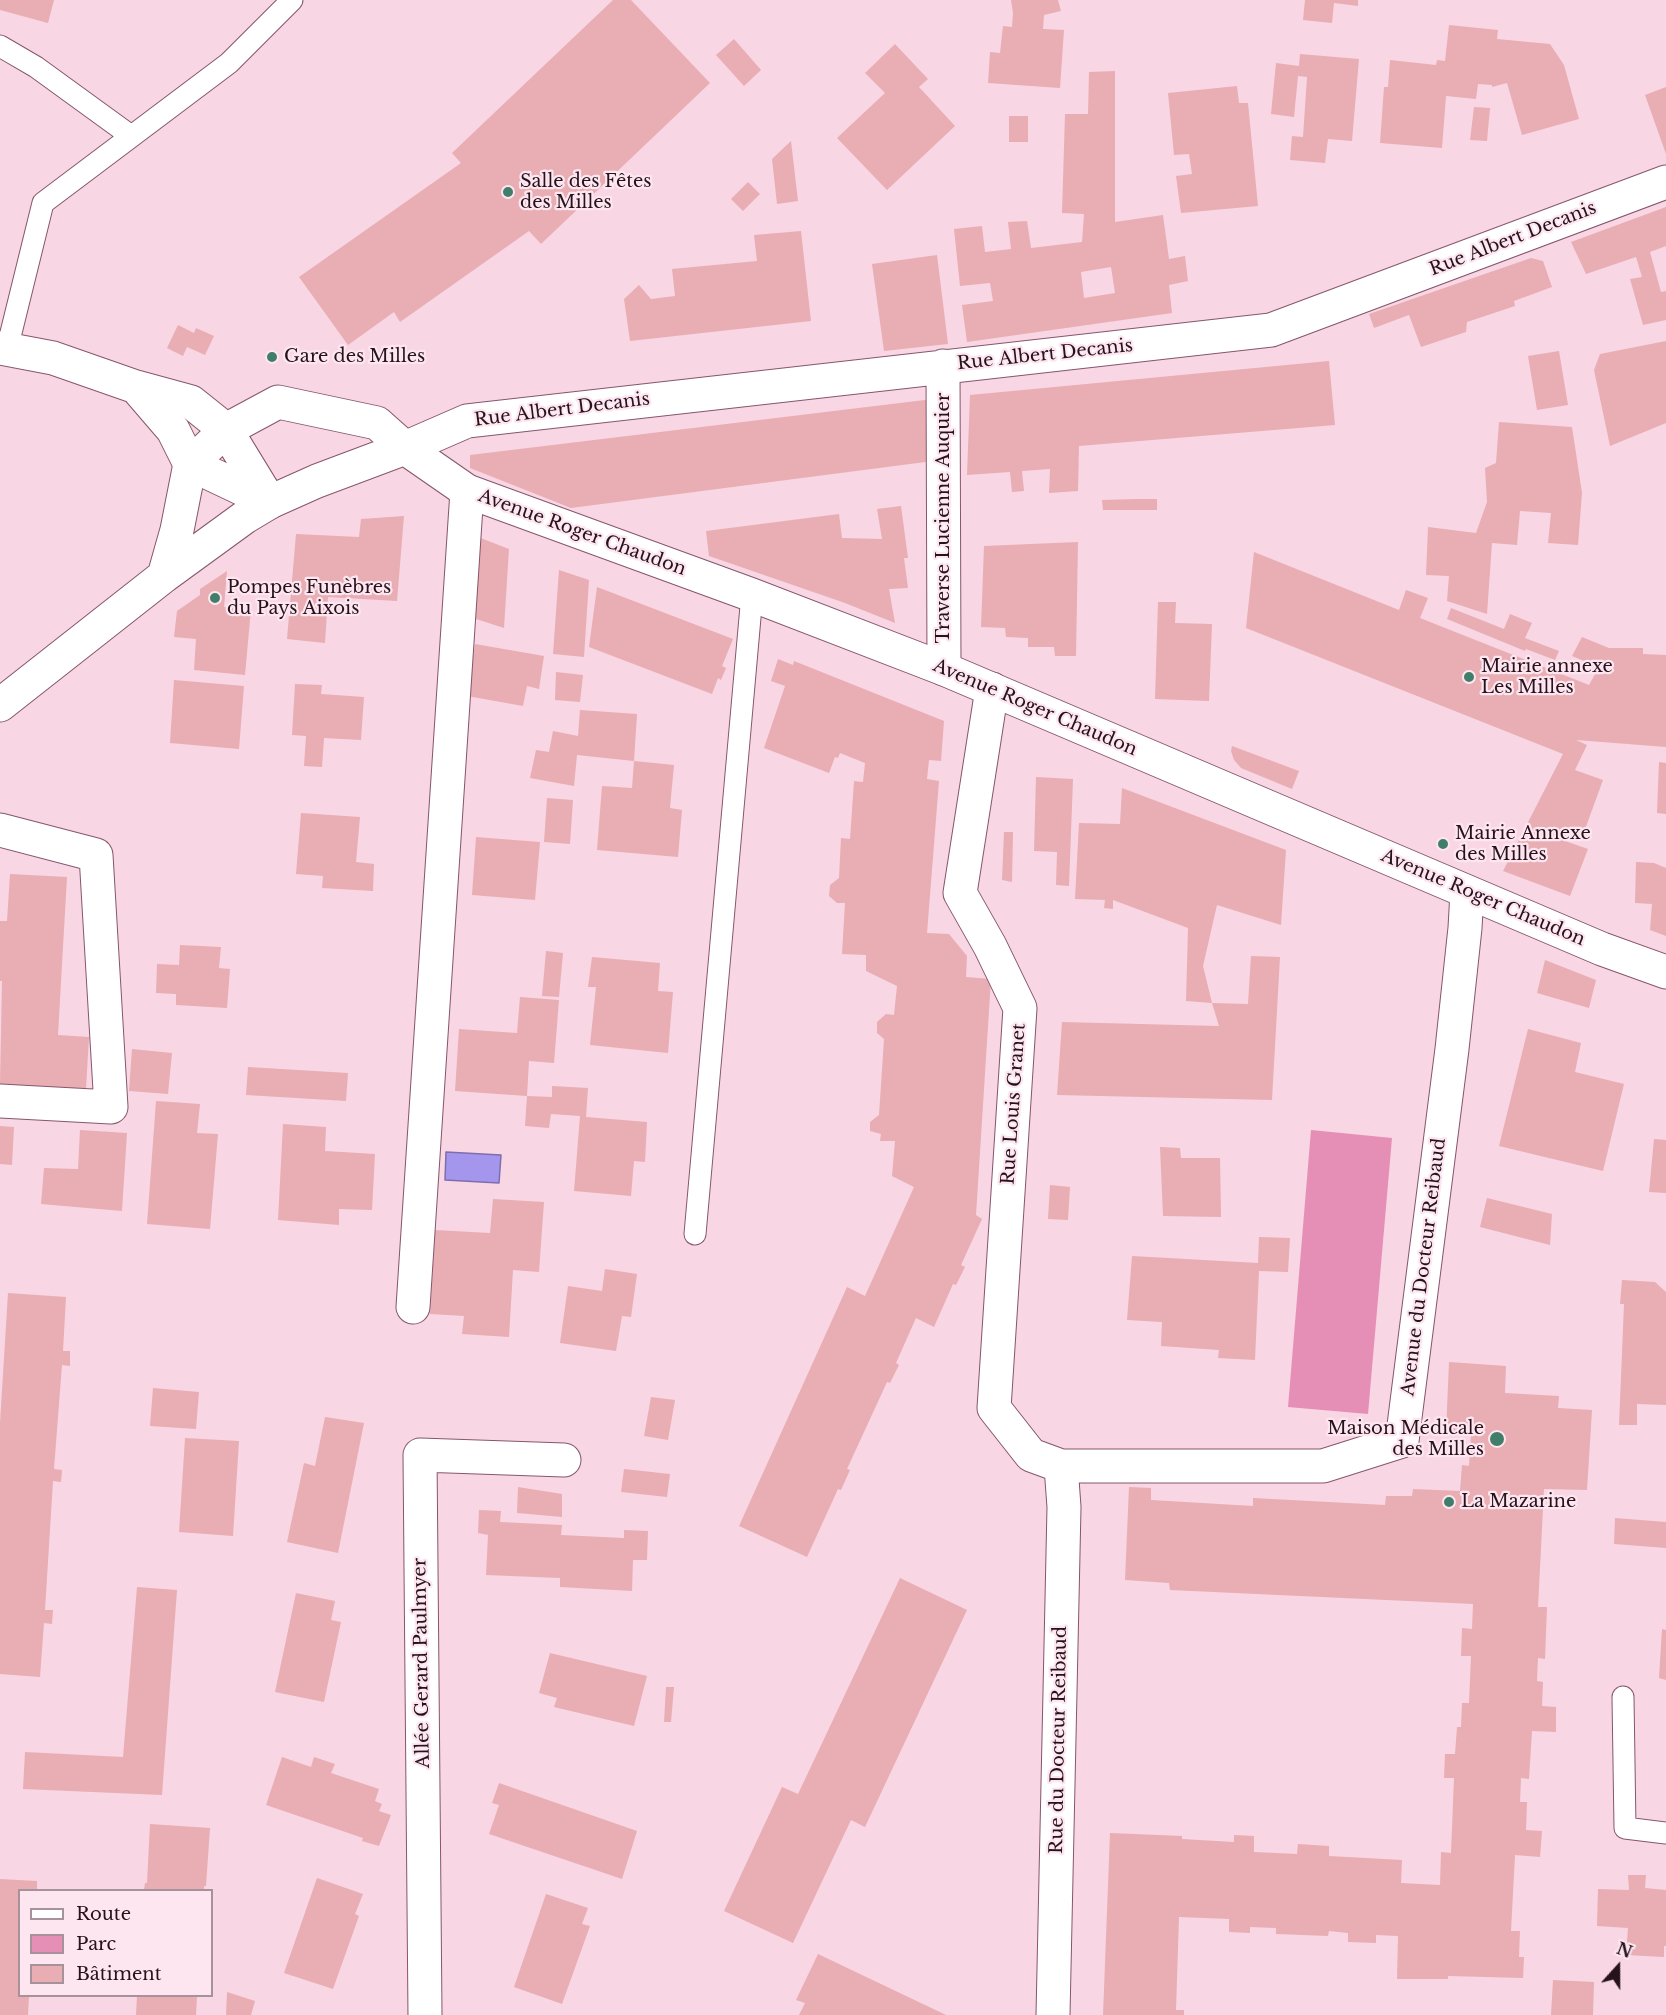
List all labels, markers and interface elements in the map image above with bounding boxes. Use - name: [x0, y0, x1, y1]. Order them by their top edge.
- place label: Salle des Fêtes des Milles: [520, 171, 651, 213]
- marker: Salle des Fêtes des Milles: [501, 185, 515, 199]
- street label: Rue Albert Decanis: [1427, 197, 1599, 281]
- street label: Rue Albert Decanis: [956, 335, 1134, 375]
- place label: Gare des Milles: [284, 346, 425, 368]
- marker: Gare des Milles: [265, 350, 279, 364]
- street label: Rue Albert Decanis: [473, 389, 651, 431]
- street label: Traverse Lucienne Auquier: [933, 393, 955, 643]
- street label: Avenue Roger Chaudon: [475, 485, 689, 581]
- place label: Pompes Funèbres du Pays Aixois: [227, 577, 391, 620]
- marker: Pompes Funèbres du Pays Aixois: [208, 591, 222, 605]
- street label: Avenue Roger Chaudon: [930, 655, 1140, 761]
- place label: Mairie annexe Les Milles: [1481, 656, 1613, 698]
- marker: Mairie annexe Les Milles: [1462, 670, 1476, 684]
- place label: Mairie Annexe des Milles: [1455, 823, 1591, 866]
- marker: Mairie Annexe des Milles: [1436, 837, 1450, 851]
- street label: Avenue Roger Chaudon: [1378, 845, 1588, 951]
- street label: Rue Louis Granet: [998, 1023, 1030, 1185]
- street label: Avenue du Docteur Reibaud: [1397, 1137, 1451, 1397]
- place label: Maison Médicale des Milles: [1327, 1418, 1484, 1460]
- marker: Maison Médicale des Milles: [1488, 1430, 1506, 1448]
- place label: La Mazarine: [1461, 1491, 1576, 1513]
- marker: La Mazarine: [1442, 1495, 1456, 1509]
- street label: Allée Gerard Paulmyer: [409, 1557, 435, 1769]
- street label: Rue du Docteur Reibaud: [1046, 1626, 1072, 1854]
- legend: [18, 1889, 213, 1997]
- text: Route: [76, 1903, 131, 1925]
- text: Parc: [76, 1933, 116, 1955]
- north arrow: [1588, 1937, 1648, 1997]
- text: N: [1614, 1938, 1635, 1962]
- text: Bâtiment: [76, 1963, 162, 1985]

